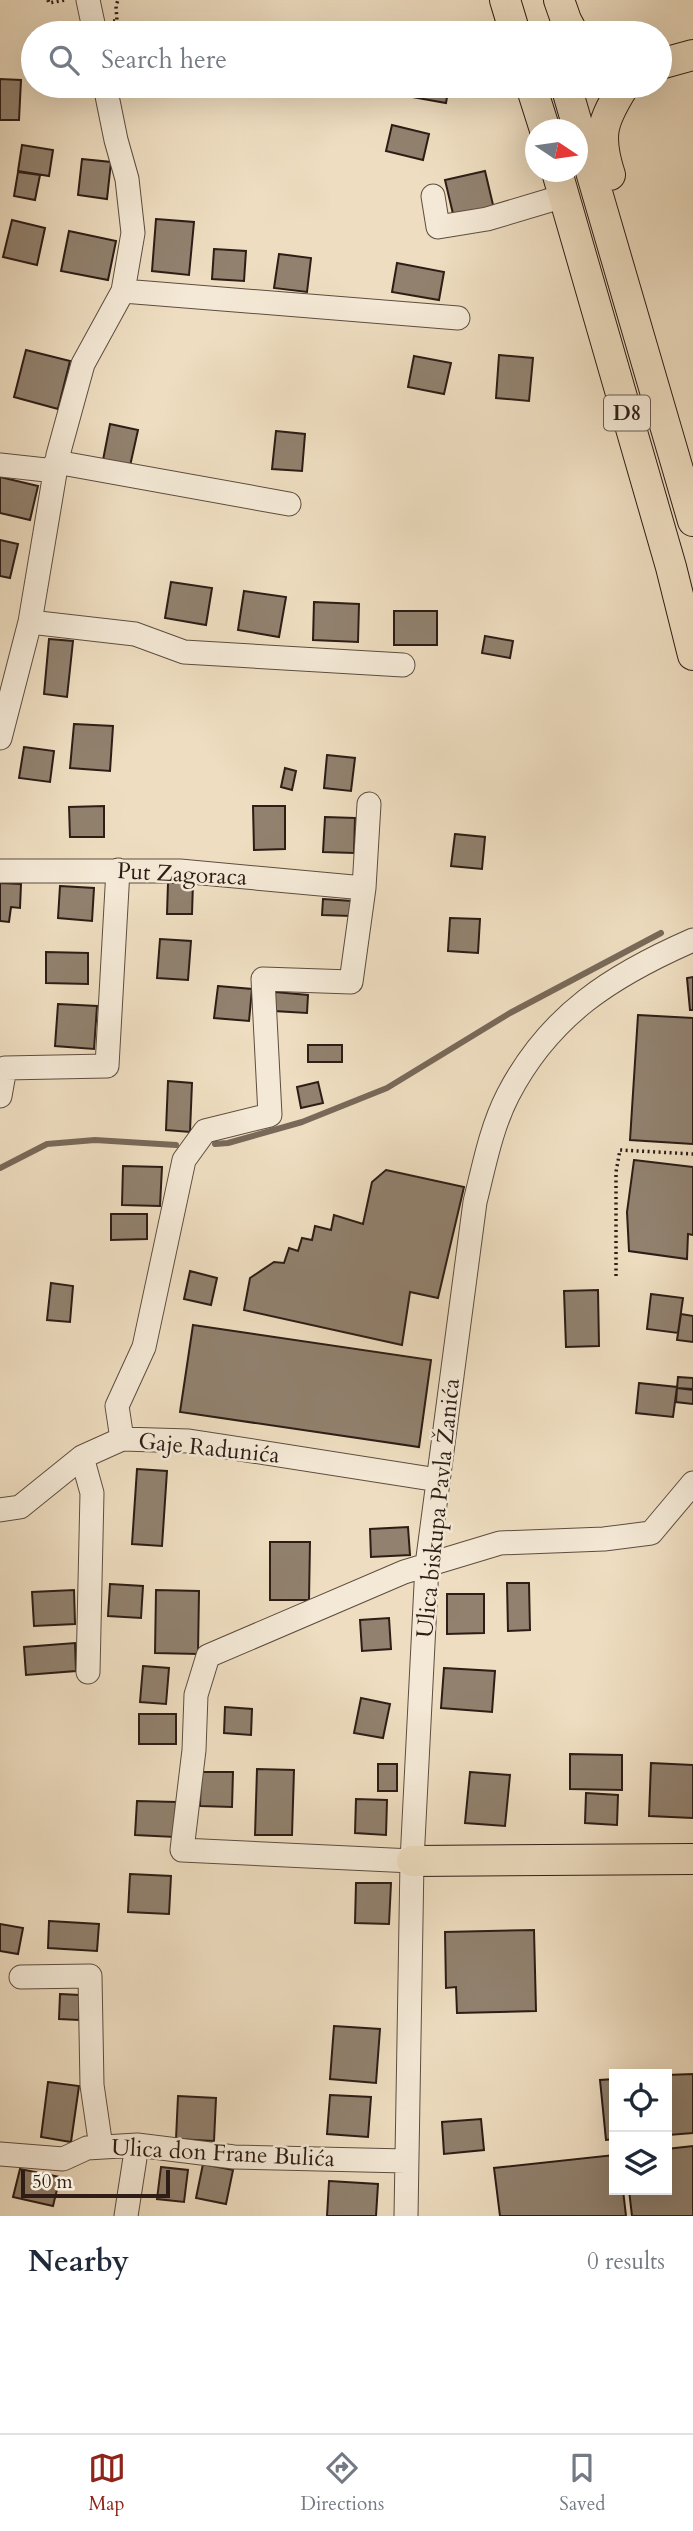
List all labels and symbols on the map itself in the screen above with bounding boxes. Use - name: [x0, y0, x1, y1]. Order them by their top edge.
- north arrow: [525, 119, 588, 182]
- road number: D8: [604, 396, 650, 430]
- street label: Put Zagoraca: [116, 855, 248, 893]
- street label: Ulica biskupa Pavla Žanića: [408, 1376, 467, 1639]
- street label: Gaje Radunića: [137, 1425, 281, 1471]
- street label: Ulica don Frane Bulića: [110, 2132, 336, 2174]
- scale bar: [21, 2167, 170, 2199]

